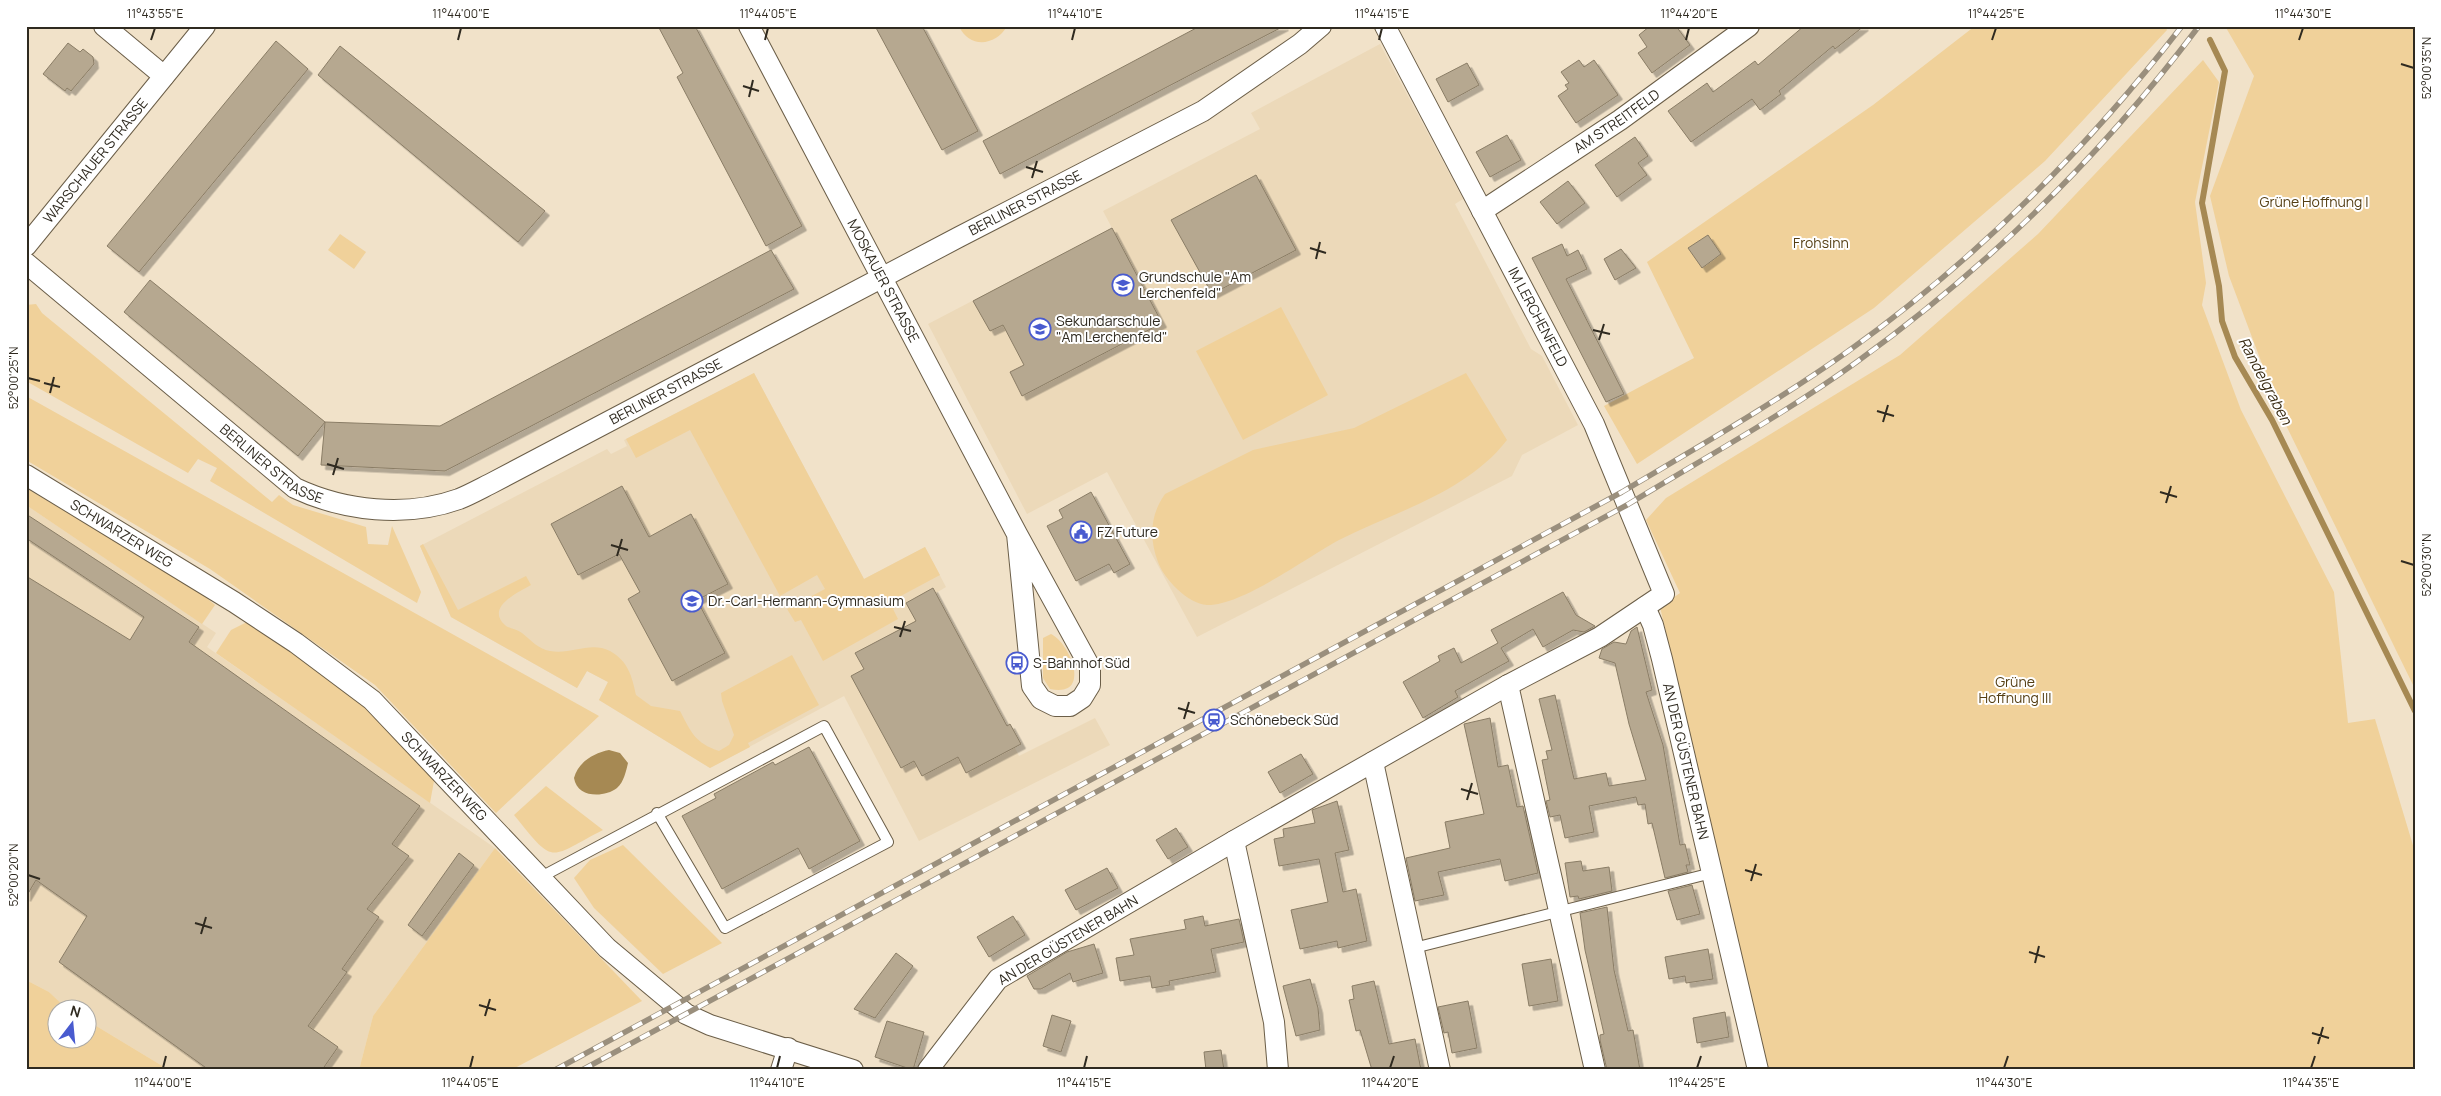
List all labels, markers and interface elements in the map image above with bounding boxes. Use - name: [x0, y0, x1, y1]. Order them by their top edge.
- text: 11°43'55"E: [127, 5, 183, 22]
- text: 11°44'00"E: [432, 5, 490, 22]
- text: 11°44'05"E: [739, 5, 797, 22]
- text: 11°44'10"E: [1048, 5, 1103, 22]
- text: 11°44'15"E: [1355, 5, 1409, 22]
- text: 11°44'20"E: [1661, 5, 1718, 22]
- text: 11°44'25"E: [1968, 5, 2024, 22]
- text: 11°44'30"E: [2275, 5, 2332, 22]
- text: 52°00'35"N: [2418, 37, 2435, 99]
- street label: AM STREITFELD: [1570, 84, 1663, 157]
- street label: WARSCHAUER STRASSE: [38, 94, 152, 227]
- street label: BERLINER STRASSE: [965, 165, 1085, 240]
- park label: Grüne Hoffnung I: [2260, 192, 2368, 211]
- street label: MOSKAUER STRASSE: [844, 216, 924, 345]
- park label: Frohsinn: [1793, 233, 1849, 252]
- street label: IM LERCHENFELD: [1504, 264, 1573, 370]
- place label: Grundschule "Am Lerchenfeld": [1139, 267, 1251, 302]
- school or university icon: Grundschule "Am Lerchenfeld": [1111, 273, 1135, 297]
- place label: Sekundarschule "Am Lerchenfeld": [1056, 311, 1168, 346]
- school or university icon: Sekundarschule "Am Lerchenfeld": [1028, 317, 1052, 341]
- water label: Randelgraben: [2234, 333, 2298, 429]
- text: 52°00'25"N: [5, 347, 22, 409]
- street label: BERLINER STRASSE: [606, 354, 725, 429]
- street label: BERLINER STRASSE: [216, 419, 326, 507]
- street label: SCHWARZER WEG: [67, 494, 177, 572]
- public building icon: FZ Future: [1069, 520, 1093, 544]
- place label: FZ Future: [1097, 522, 1158, 541]
- text: 52°00'30"N: [2418, 534, 2435, 596]
- school or university icon: Dr.-Carl-Hermann-Gymnasium: [680, 589, 704, 613]
- place label: Dr.-Carl-Hermann-Gymnasium: [708, 591, 904, 610]
- bus stop icon: S-Bahnhof Süd: [1005, 651, 1029, 675]
- place label: S-Bahnhof Süd: [1033, 653, 1130, 672]
- park label: Grüne Hoffnung III: [1979, 672, 2051, 707]
- street label: AN DER GÜSTENER BAHN: [1659, 681, 1714, 842]
- station icon: Schönebeck Süd: [1202, 708, 1226, 732]
- place label: Schönebeck Süd: [1230, 710, 1339, 729]
- street label: SCHWARZER WEG: [397, 727, 492, 825]
- text: 52°00'20"N: [5, 843, 22, 907]
- street label: AN DER GÜSTENER BAHN: [994, 890, 1141, 989]
- north arrow: [48, 998, 98, 1048]
- text: N: [68, 1001, 83, 1022]
- text: 11°44'00"E: [134, 1074, 192, 1091]
- text: 11°44'05"E: [441, 1074, 499, 1091]
- text: 11°44'10"E: [750, 1074, 805, 1091]
- text: 11°44'15"E: [1057, 1074, 1111, 1091]
- text: 11°44'20"E: [1362, 1074, 1419, 1091]
- text: 11°44'25"E: [1669, 1074, 1725, 1091]
- text: 11°44'30"E: [1976, 1074, 2033, 1091]
- text: 11°44'35"E: [2283, 1074, 2339, 1091]

